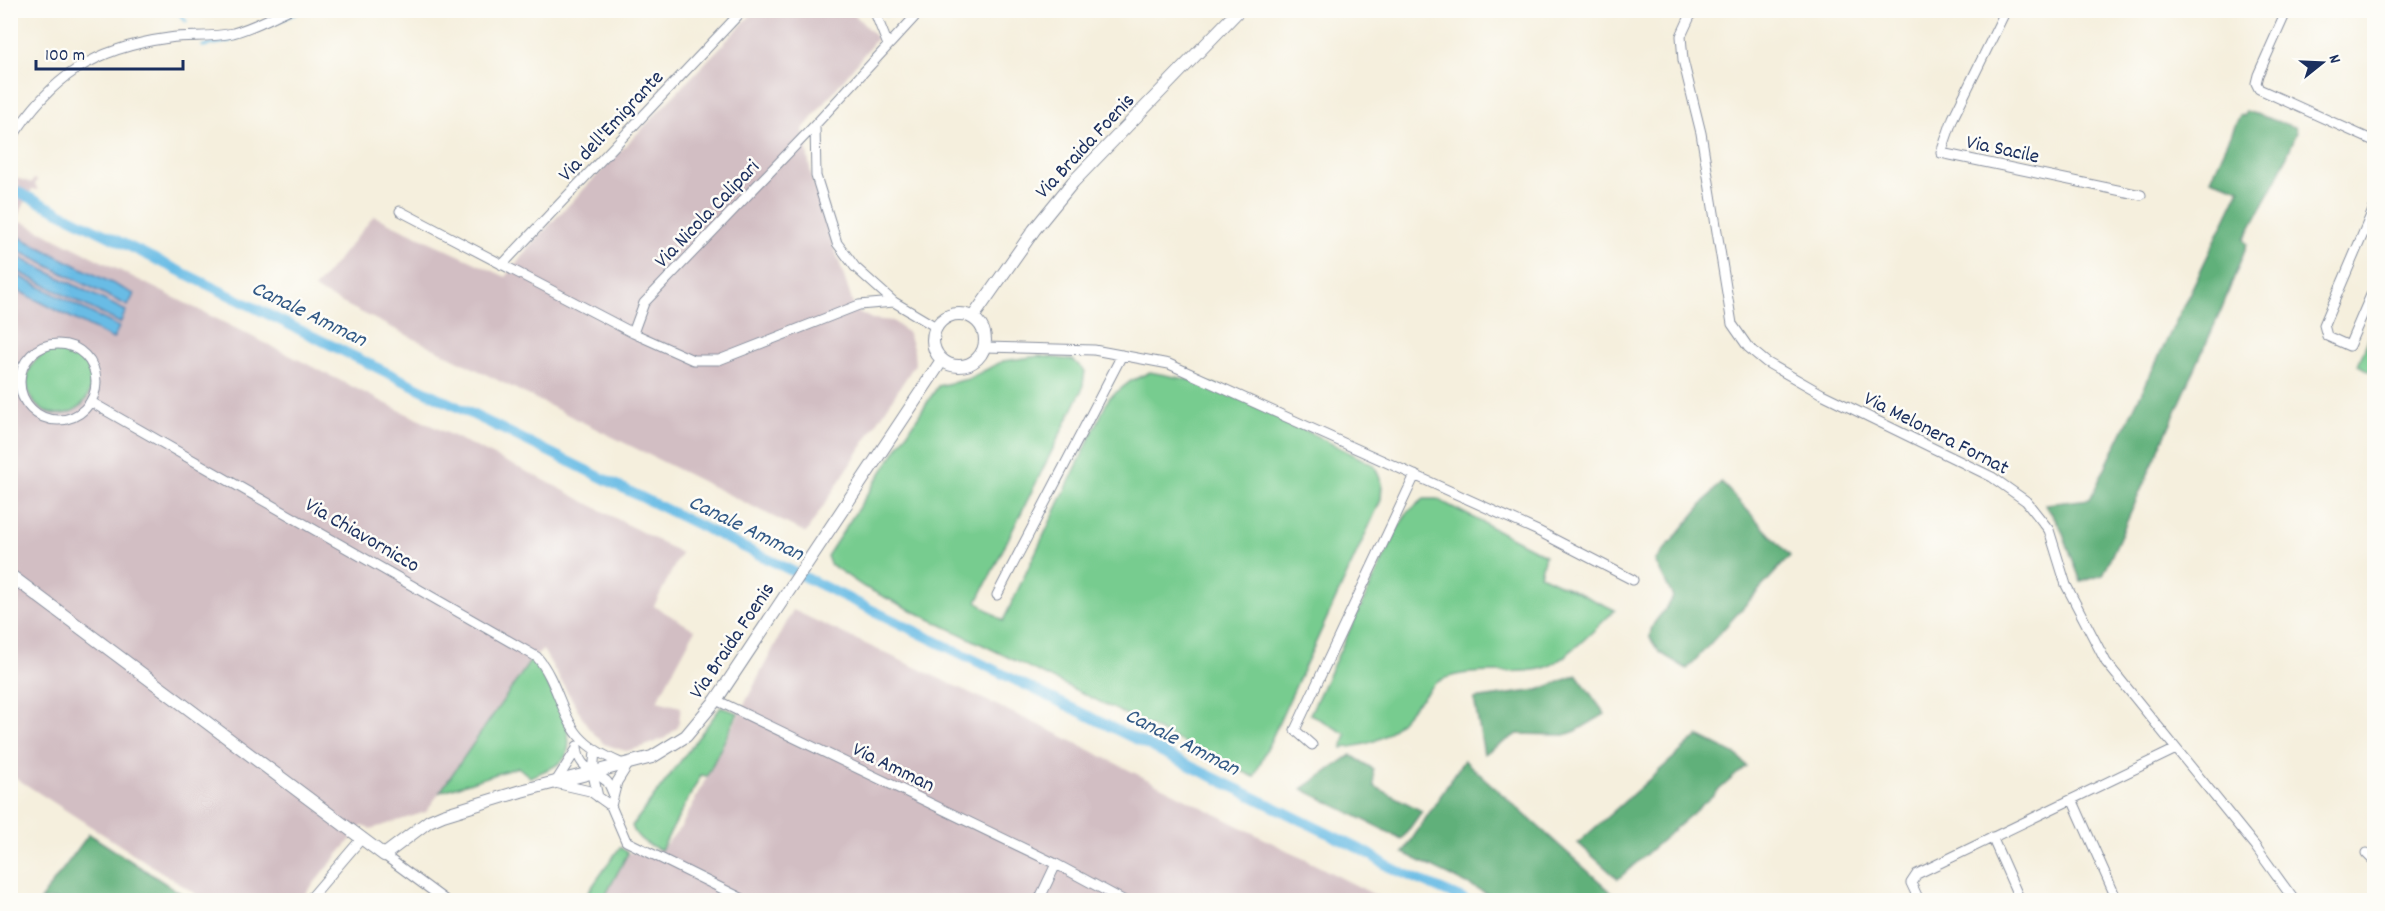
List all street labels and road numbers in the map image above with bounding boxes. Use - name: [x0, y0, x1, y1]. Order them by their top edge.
- street label: Via dell'Emigrante: [552, 64, 672, 190]
- street label: Via Braida Foenis: [1029, 87, 1143, 207]
- street label: Via Sacile: [1963, 129, 2042, 173]
- street label: Via Nicola Calipari: [649, 154, 768, 276]
- street label: Via Melonera Fornat: [1858, 385, 2014, 484]
- street label: Via Chiavornicco: [299, 492, 424, 582]
- street label: Via Braida Foenis: [683, 577, 784, 706]
- street label: Via Amman: [846, 736, 939, 802]

